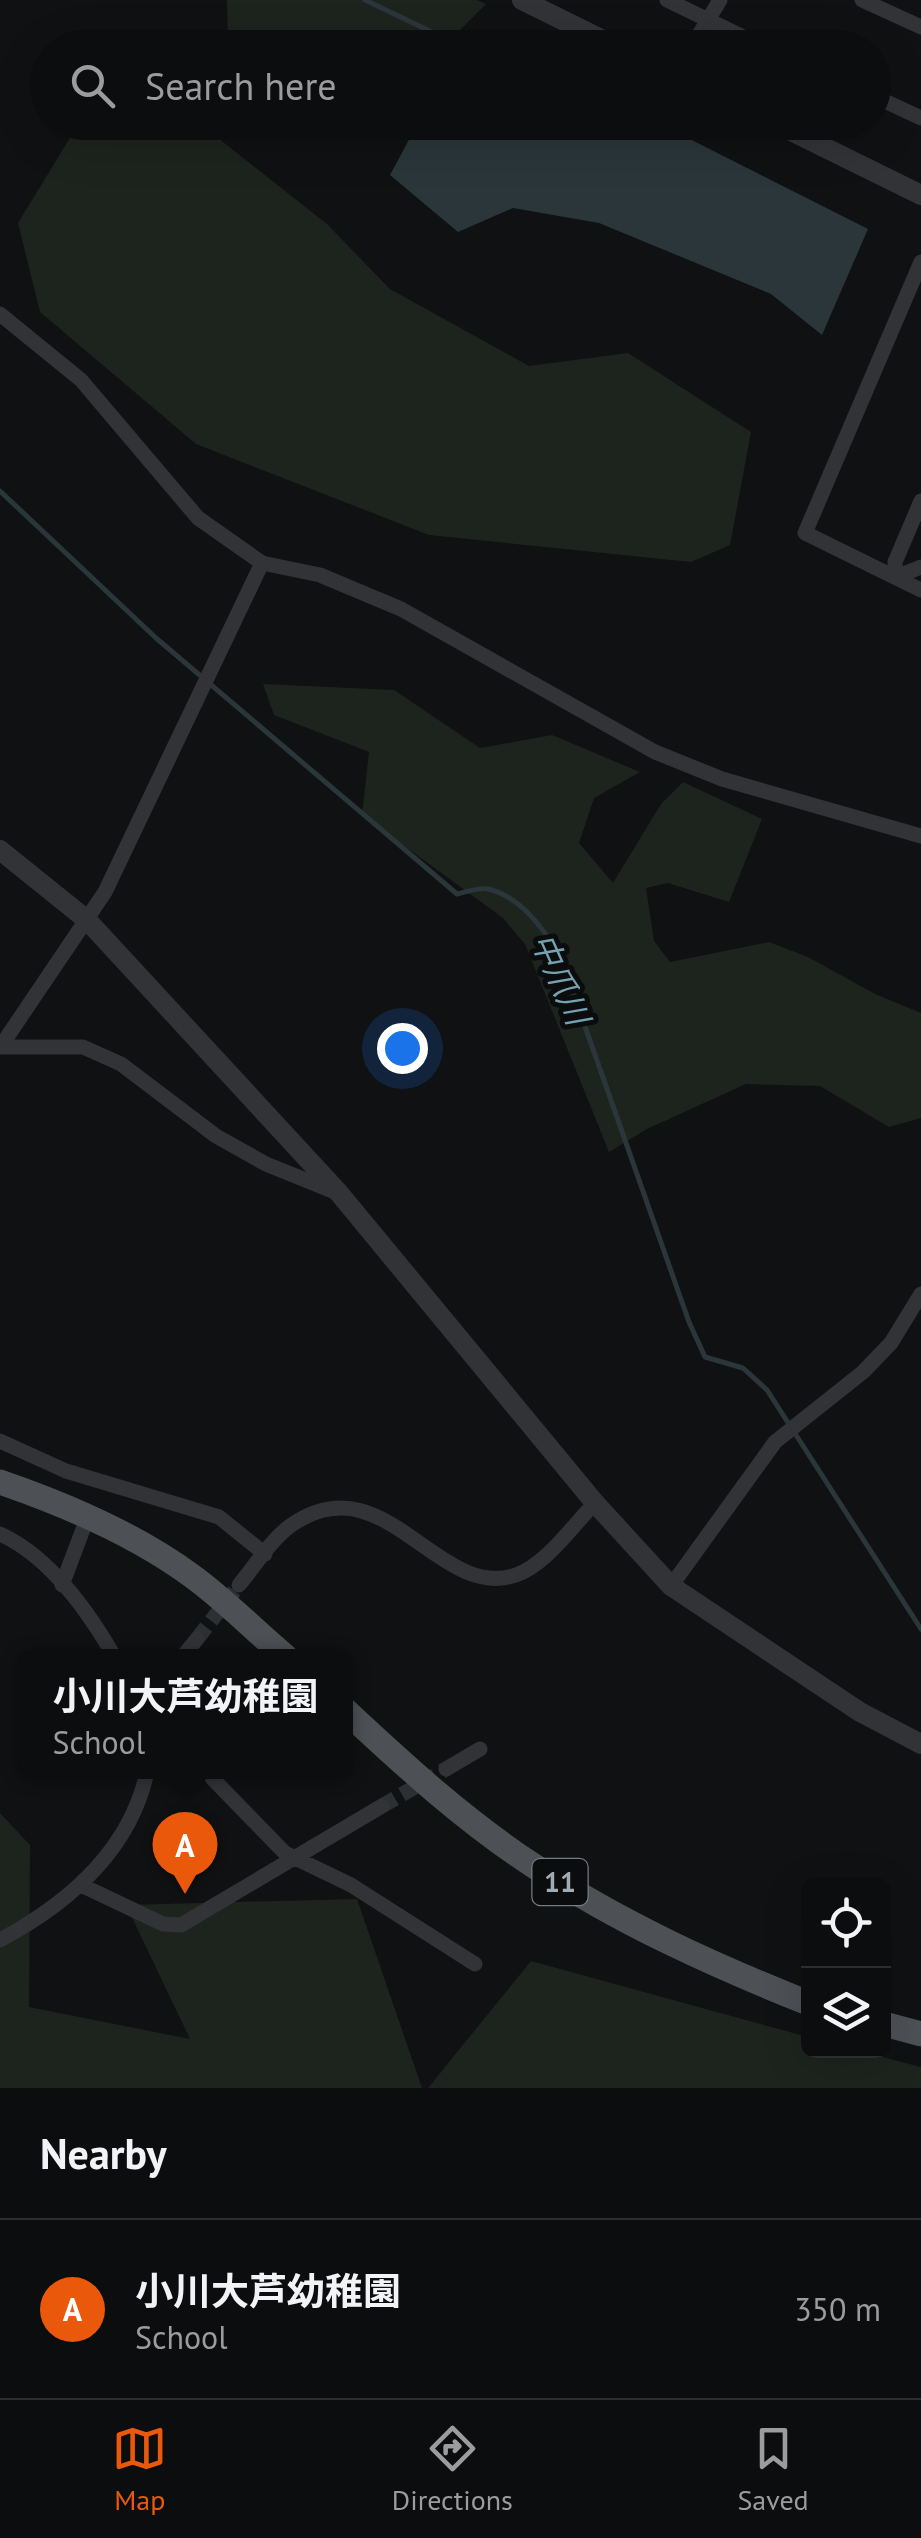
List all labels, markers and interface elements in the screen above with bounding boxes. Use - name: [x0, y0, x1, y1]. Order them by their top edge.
- search box: [30, 30, 891, 140]
- icon: search: [65, 58, 120, 113]
- text: Search here: [145, 61, 337, 110]
- water label: 中爪川: [522, 926, 601, 1034]
- your location: [377, 1023, 428, 1074]
- popup: [18, 1649, 353, 1779]
- text: 小川大芦幼稚園: [52, 1671, 319, 1720]
- text: School: [52, 1721, 145, 1763]
- pin: A: [152, 1812, 218, 1894]
- road number: 11: [532, 1859, 588, 1905]
- map controls: [801, 1878, 891, 2058]
- button: locate: [801, 1878, 891, 1968]
- button: layers: [801, 1968, 891, 2058]
- text: Nearby: [40, 2126, 167, 2181]
- text: 小川大芦幼稚園: [135, 2266, 401, 2315]
- text: A: [63, 2288, 82, 2330]
- text: 350 m: [794, 2288, 881, 2330]
- text: School: [135, 2316, 228, 2358]
- tab: Map: [112, 2421, 167, 2518]
- tab: Directions: [392, 2421, 513, 2518]
- tab: Saved: [737, 2421, 809, 2518]

